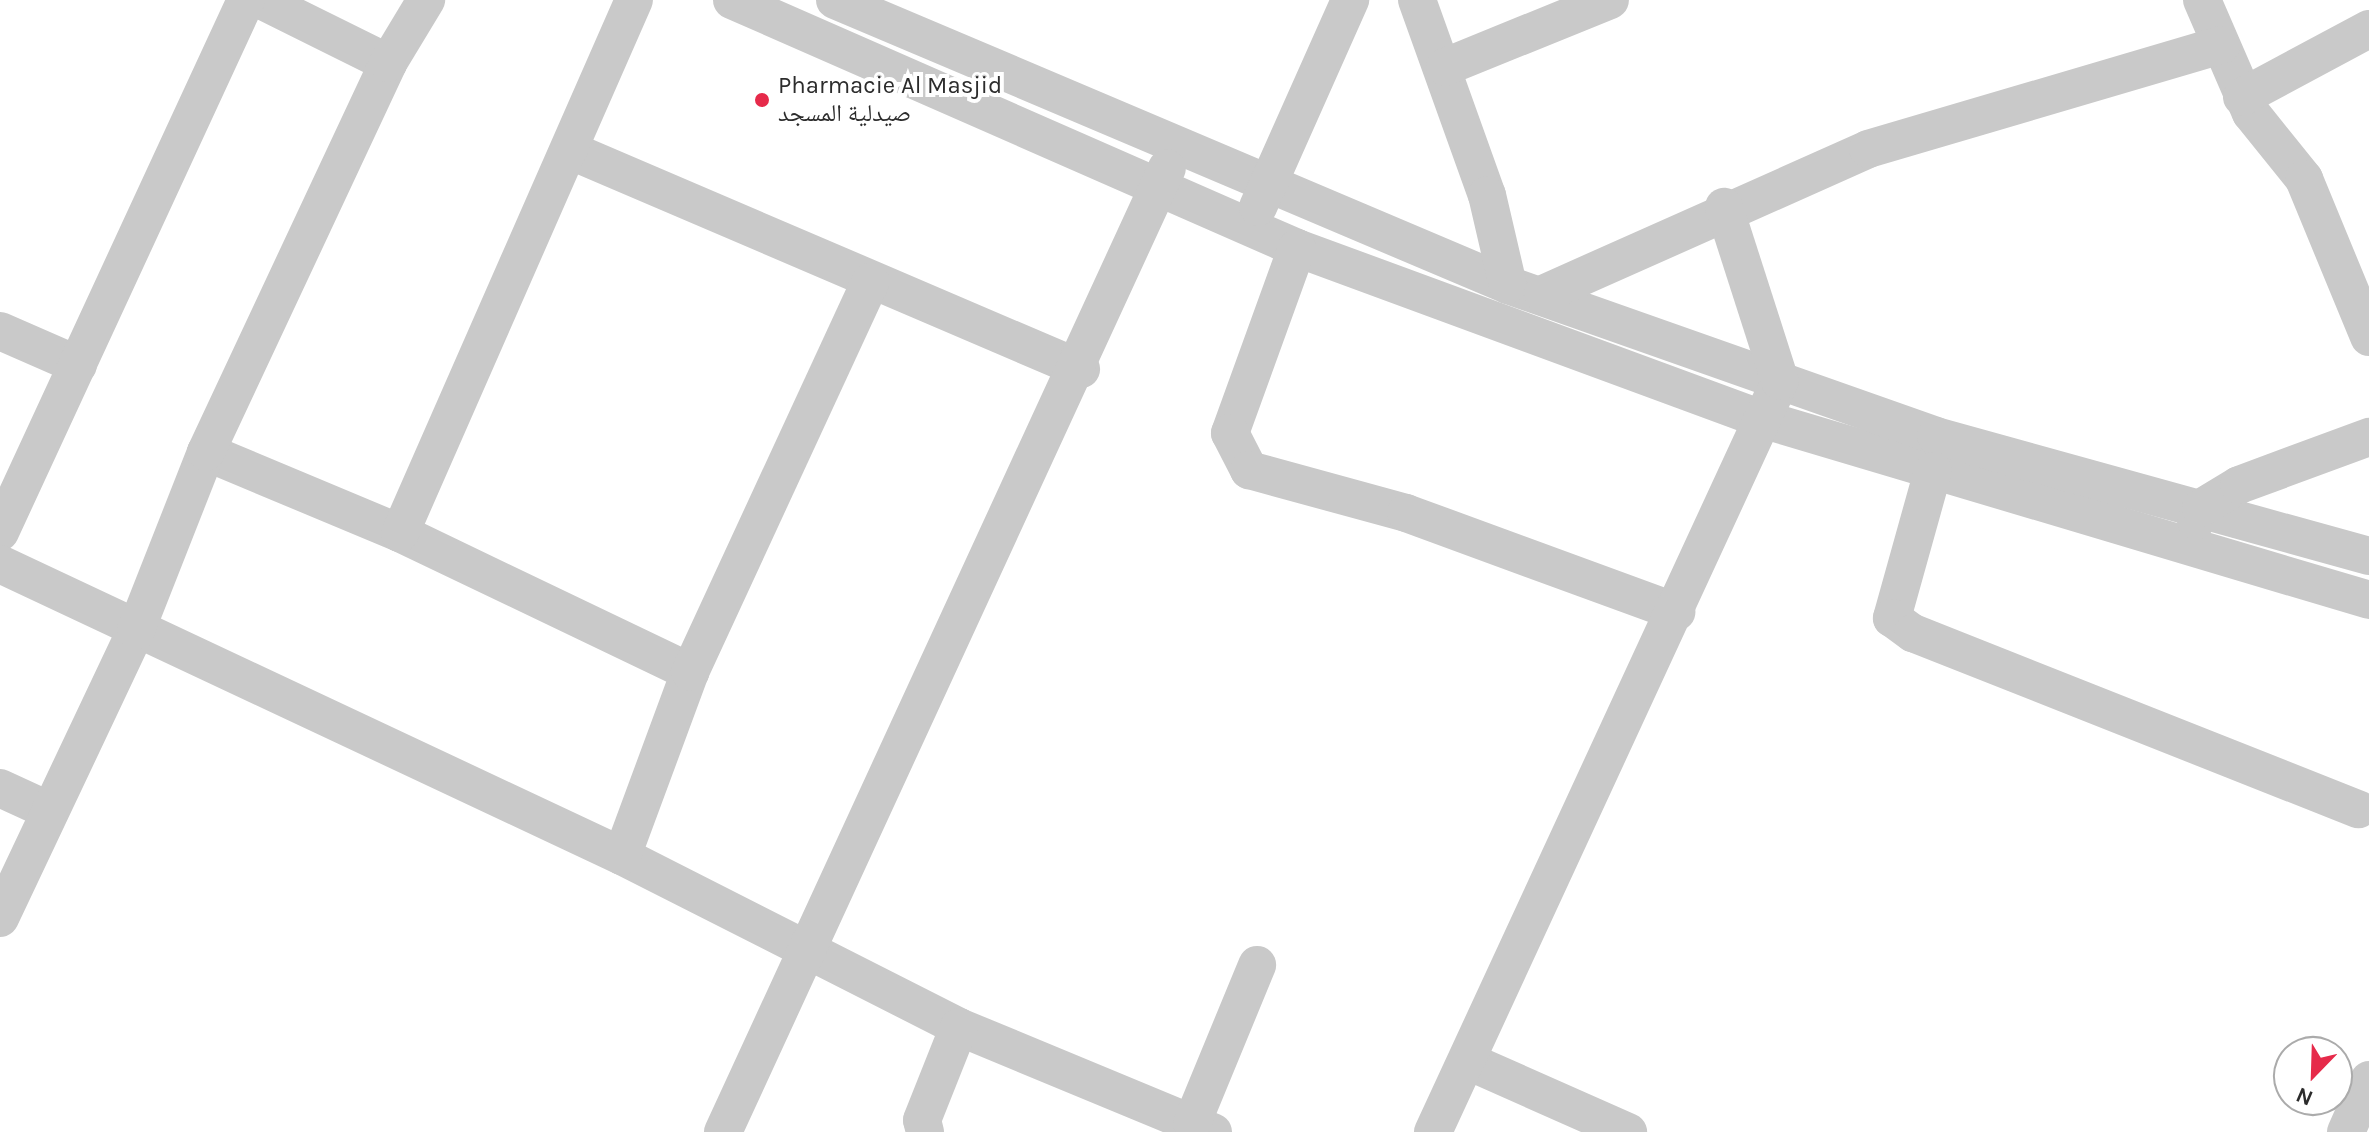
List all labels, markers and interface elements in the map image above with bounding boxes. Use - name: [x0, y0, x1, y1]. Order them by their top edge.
- place label: Pharmacie Al Masjid صيدلية المسجد: [778, 72, 1002, 128]
- marker: Pharmacie Al Masjid صيدلية المسجد: [753, 91, 771, 109]
- north arrow: [2273, 1036, 2353, 1116]
- text: N: [2292, 1081, 2317, 1111]

